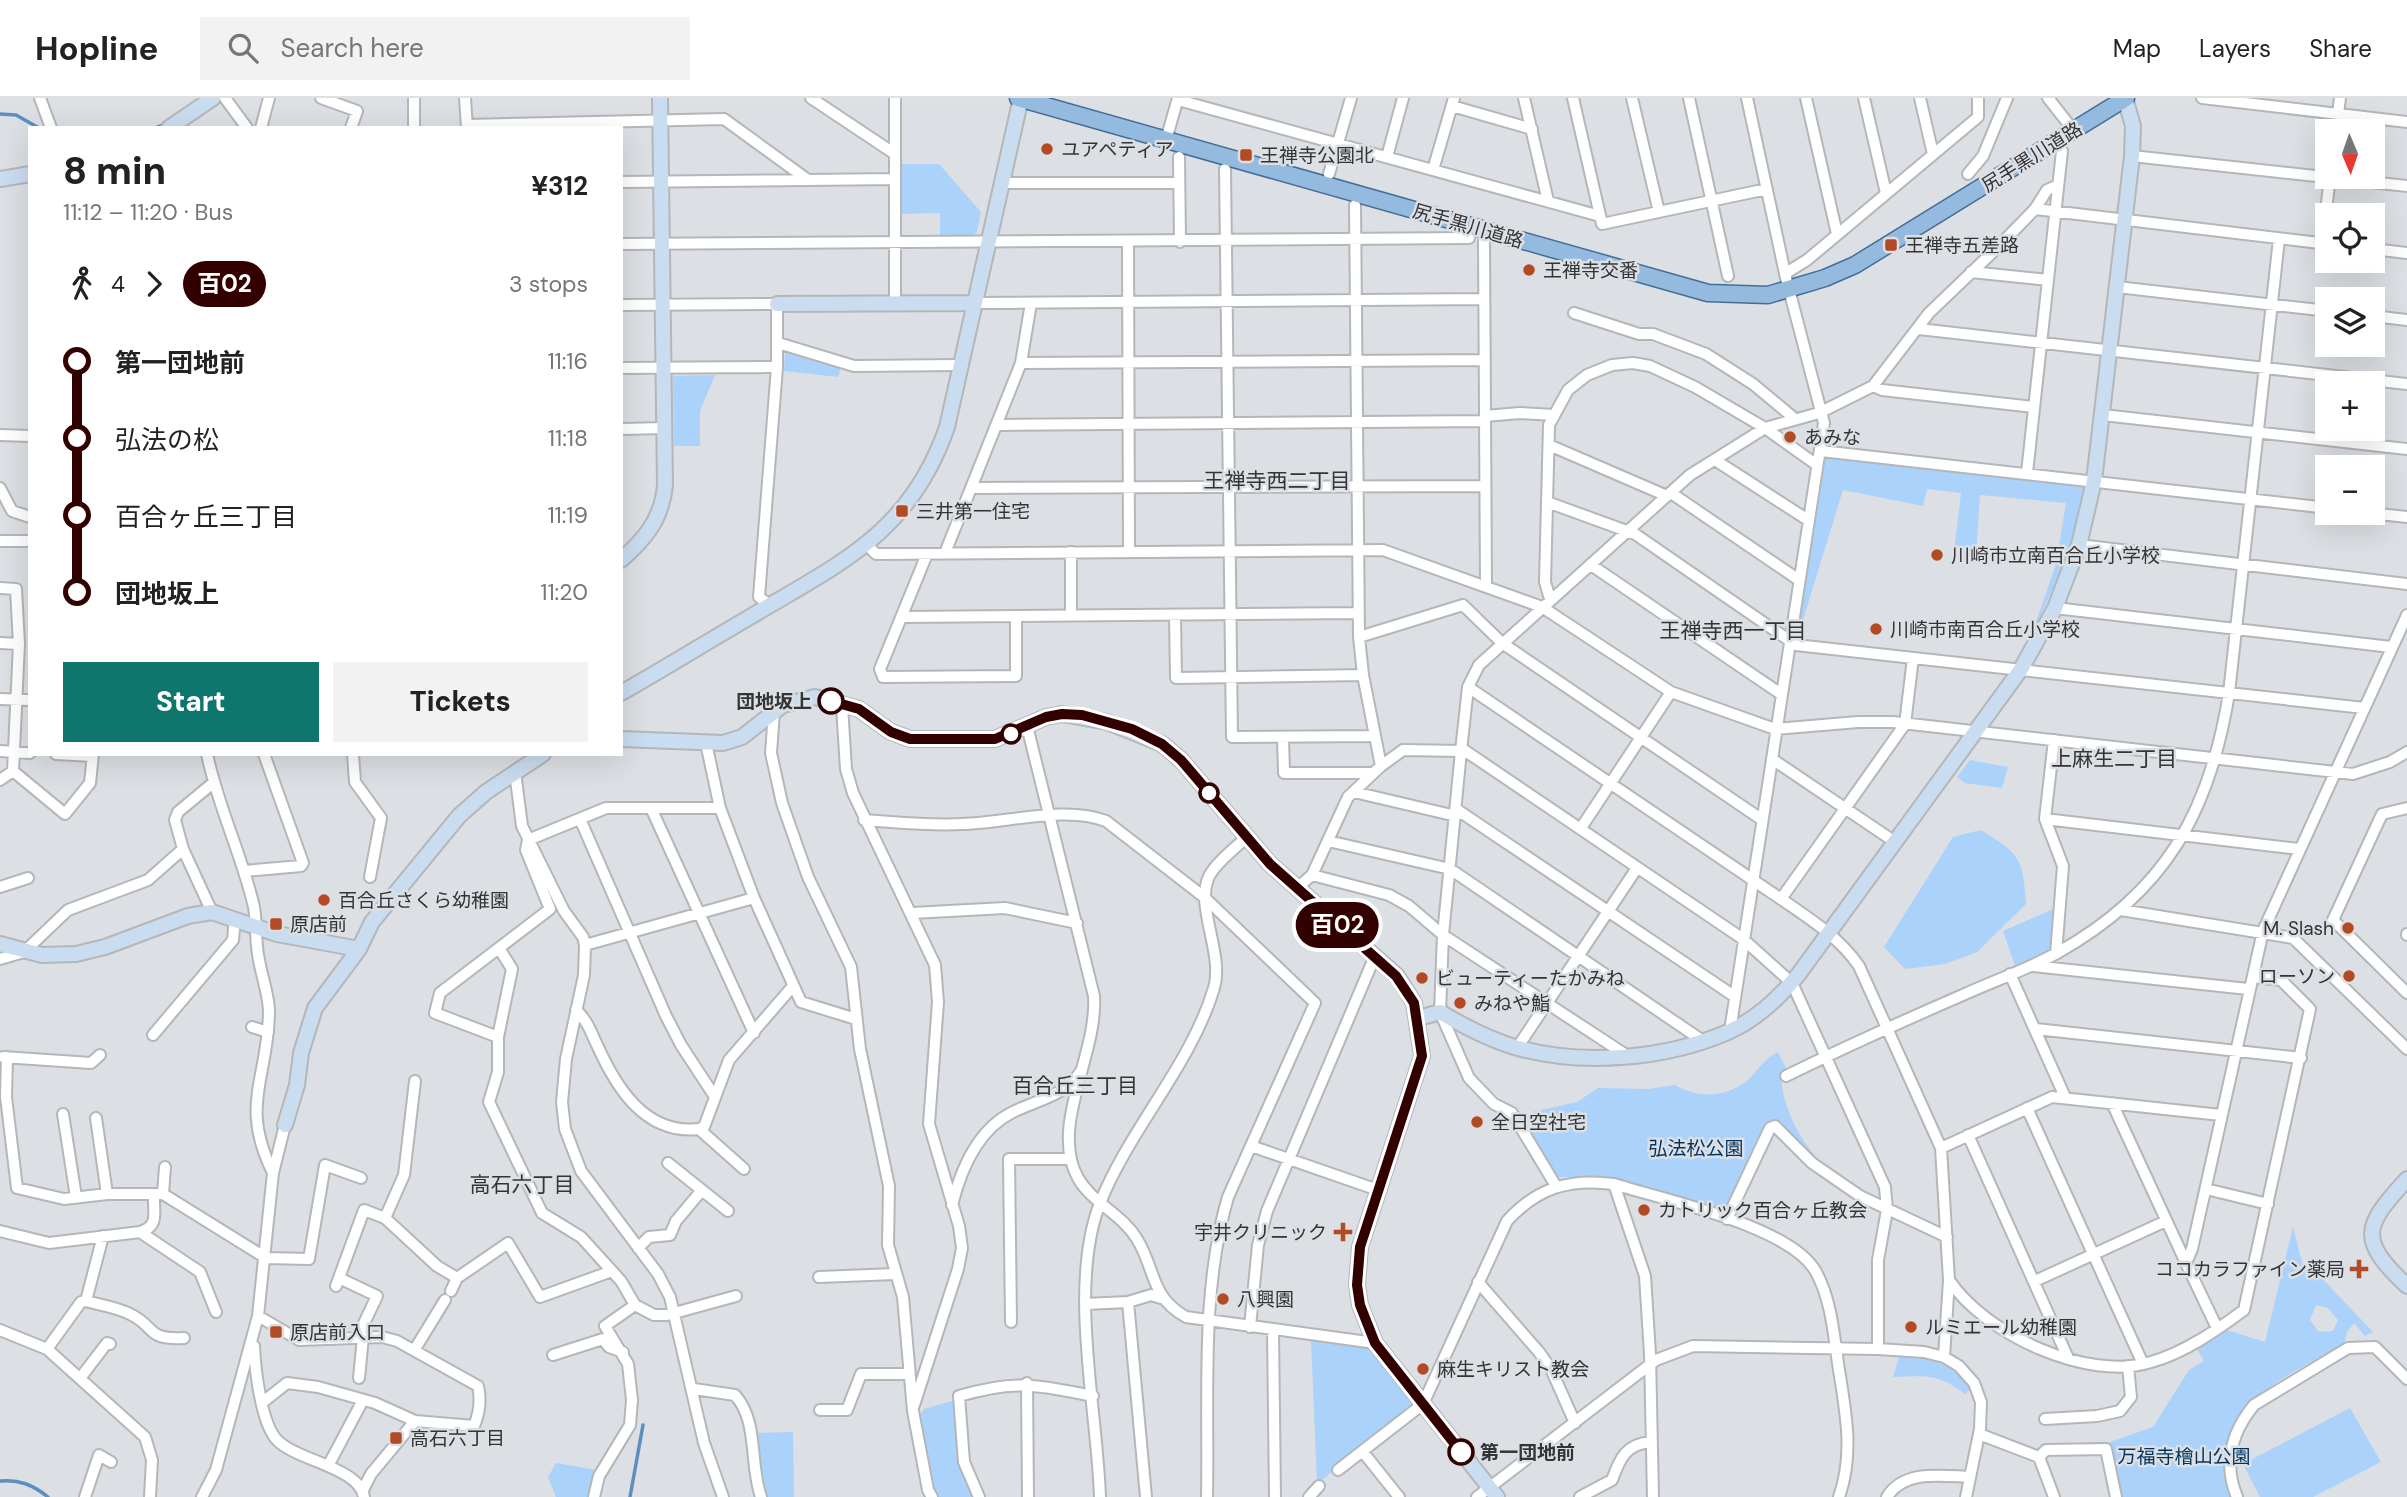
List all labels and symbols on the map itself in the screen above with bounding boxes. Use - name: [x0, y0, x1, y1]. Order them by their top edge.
- street label: 尻手黒川道路: [1977, 116, 2087, 198]
- north arrow: [2315, 119, 2385, 189]
- place label: ユアペティア: [1061, 137, 1173, 162]
- marker: ユアペティア: [1039, 141, 1055, 157]
- place label: 王禅寺公園北: [1260, 143, 1374, 168]
- marker: 王禅寺公園北: [1238, 147, 1254, 163]
- street label: 尻手黒川道路: [1410, 198, 1526, 254]
- place label: 王禅寺五差路: [1905, 233, 2019, 258]
- marker: 王禅寺五差路: [1883, 237, 1899, 253]
- place label: 王禅寺交番: [1543, 258, 1638, 283]
- marker: 王禅寺交番: [1521, 262, 1537, 278]
- place label: あみな: [1804, 425, 1861, 450]
- marker: あみな: [1782, 429, 1798, 445]
- district label: 王禅寺西二丁目: [1204, 467, 1351, 495]
- place label: 三井第一住宅: [916, 499, 1030, 524]
- marker: 三井第一住宅: [894, 503, 910, 519]
- place label: 川崎市立南百合丘小学校: [1951, 543, 2160, 568]
- marker: 川崎市立南百合丘小学校: [1929, 547, 1945, 563]
- district label: 王禅寺西一丁目: [1660, 617, 1807, 645]
- place label: 川崎市南百合丘小学校: [1890, 617, 2080, 642]
- marker: 川崎市南百合丘小学校: [1868, 621, 1884, 637]
- marker: 団地坂上: [818, 688, 844, 714]
- place label: 団地坂上: [736, 689, 812, 714]
- unlabelled marker: [1001, 724, 1021, 744]
- district label: 上麻生二丁目: [2051, 745, 2177, 773]
- unlabelled marker: [1199, 783, 1219, 803]
- place label: 百合丘さくら幼稚園: [338, 888, 509, 913]
- marker: 百合丘さくら幼稚園: [316, 892, 332, 908]
- line badge: 百02: [1297, 902, 1377, 948]
- place label: 原店前: [290, 912, 347, 937]
- marker: 原店前: [268, 916, 284, 932]
- place label: M. Slash: [2263, 916, 2334, 941]
- marker: M. Slash: [2340, 920, 2356, 936]
- place label: ローソン: [2259, 964, 2335, 989]
- place label: ビューティーたかみね: [1436, 966, 1625, 991]
- marker: ローソン: [2341, 968, 2357, 984]
- marker: ビューティーたかみね: [1414, 970, 1430, 986]
- place label: みねや鮨: [1474, 991, 1550, 1016]
- marker: みねや鮨: [1452, 995, 1468, 1011]
- district label: 百合丘三丁目: [1012, 1072, 1138, 1100]
- place label: 全日空社宅: [1491, 1110, 1586, 1135]
- marker: 全日空社宅: [1469, 1114, 1485, 1130]
- park label: 弘法松公園: [1648, 1136, 1744, 1161]
- district label: 高石六丁目: [470, 1171, 575, 1199]
- place label: カトリック百合ヶ丘教会: [1658, 1198, 1867, 1223]
- marker: カトリック百合ヶ丘教会: [1636, 1202, 1652, 1218]
- place label: 宇井クリニック: [1194, 1220, 1327, 1245]
- marker: 宇井クリニック: [1333, 1222, 1353, 1242]
- place label: ココカラファイン薬局: [2155, 1257, 2345, 1282]
- marker: ココカラファイン薬局: [2351, 1261, 2367, 1277]
- place label: 八興園: [1237, 1287, 1294, 1312]
- marker: 八興園: [1215, 1291, 1231, 1307]
- place label: ルミエール幼稚園: [1925, 1315, 2077, 1340]
- marker: ルミエール幼稚園: [1903, 1319, 1919, 1335]
- place label: 原店前入口: [290, 1320, 385, 1345]
- marker: 原店前入口: [268, 1324, 284, 1340]
- place label: 麻生キリスト教会: [1437, 1357, 1589, 1382]
- marker: 麻生キリスト教会: [1415, 1361, 1431, 1377]
- place label: 高石六丁目: [410, 1426, 505, 1451]
- marker: 高石六丁目: [388, 1430, 404, 1446]
- marker: 第一団地前: [1448, 1439, 1474, 1465]
- place label: 第一団地前: [1480, 1440, 1575, 1465]
- park label: 万福寺檜山公園: [2117, 1444, 2251, 1469]

